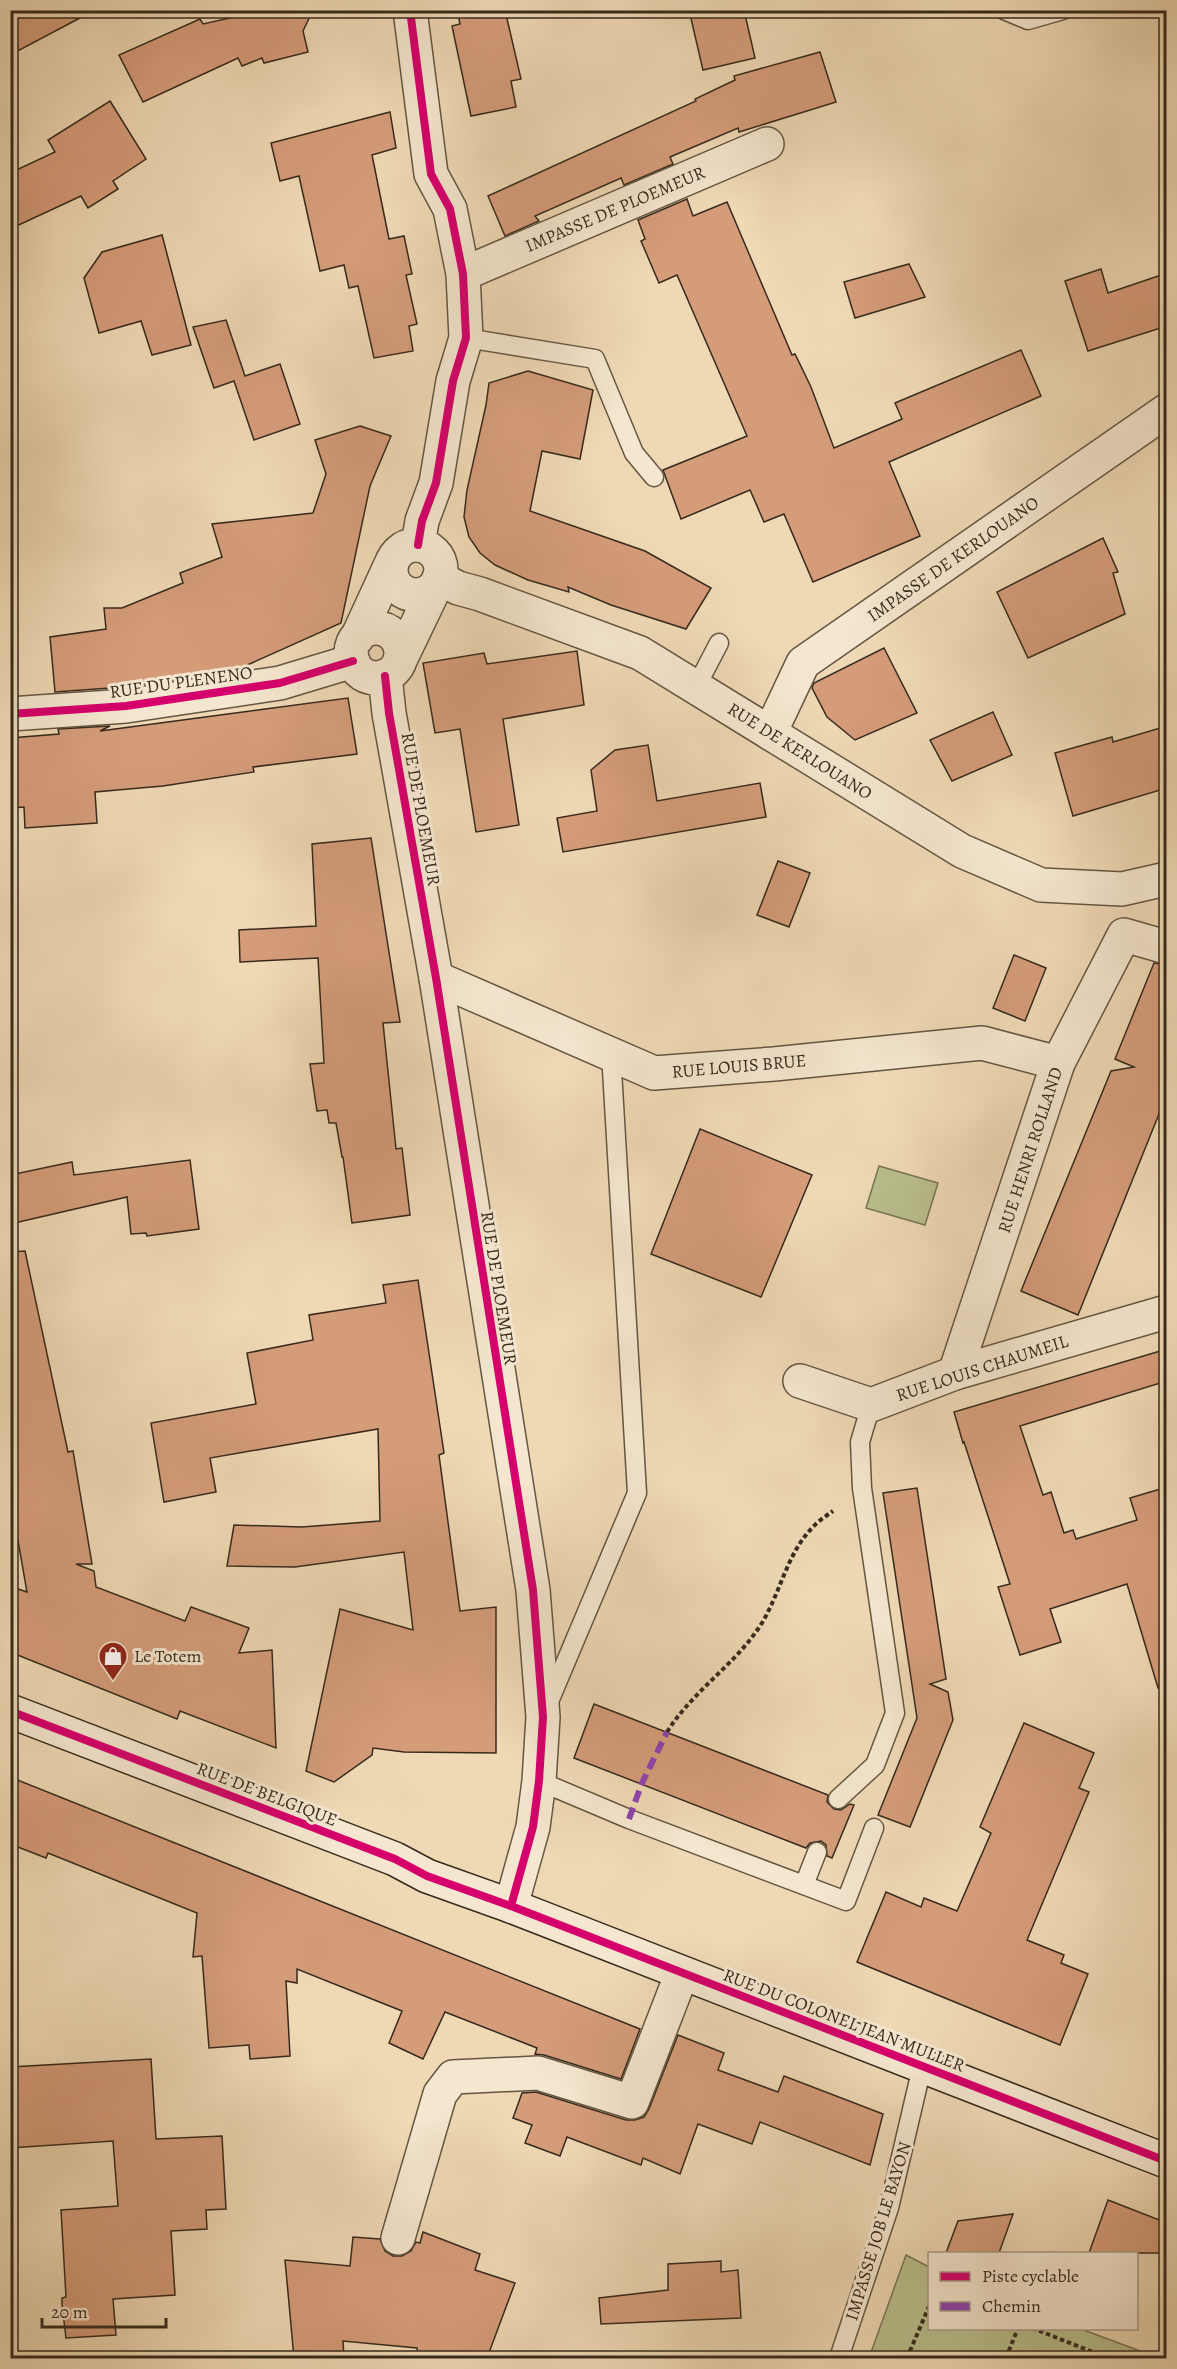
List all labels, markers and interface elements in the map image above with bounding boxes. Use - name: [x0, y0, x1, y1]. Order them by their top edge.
- street label: IMPASSE DE PLOEMEUR: [521, 160, 709, 258]
- street label: IMPASSE DE KERLOUANO: [862, 491, 1044, 627]
- street label: RUE DU PLENENO: [108, 660, 254, 704]
- street label: RUE DE KERLOUANO: [723, 697, 877, 805]
- street label: RUE DE PLOEMEUR: [396, 730, 446, 888]
- street label: RUE LOUIS BRUE: [671, 1048, 807, 1084]
- street label: RUE HENRI ROLLAND: [992, 1064, 1068, 1236]
- street label: RUE DE PLOEMEUR: [475, 1209, 523, 1367]
- street label: RUE LOUIS CHAUMEIL: [893, 1329, 1072, 1407]
- shop icon: Le Totem: [97, 1640, 129, 1682]
- place label: Le Totem: [134, 1644, 201, 1668]
- street label: RUE DE BELGIQUE: [193, 1756, 341, 1832]
- street label: RUE DU COLONEL JEAN MULLER: [720, 1963, 968, 2077]
- street label: IMPASSE JOB LE BAYON: [839, 2139, 917, 2323]
- legend: [928, 2252, 1138, 2330]
- text: Piste cyclable: [982, 2264, 1079, 2288]
- scale bar: [42, 2291, 166, 2329]
- text: Chemin: [982, 2294, 1041, 2318]
- text: 20 m: [51, 2300, 88, 2324]

